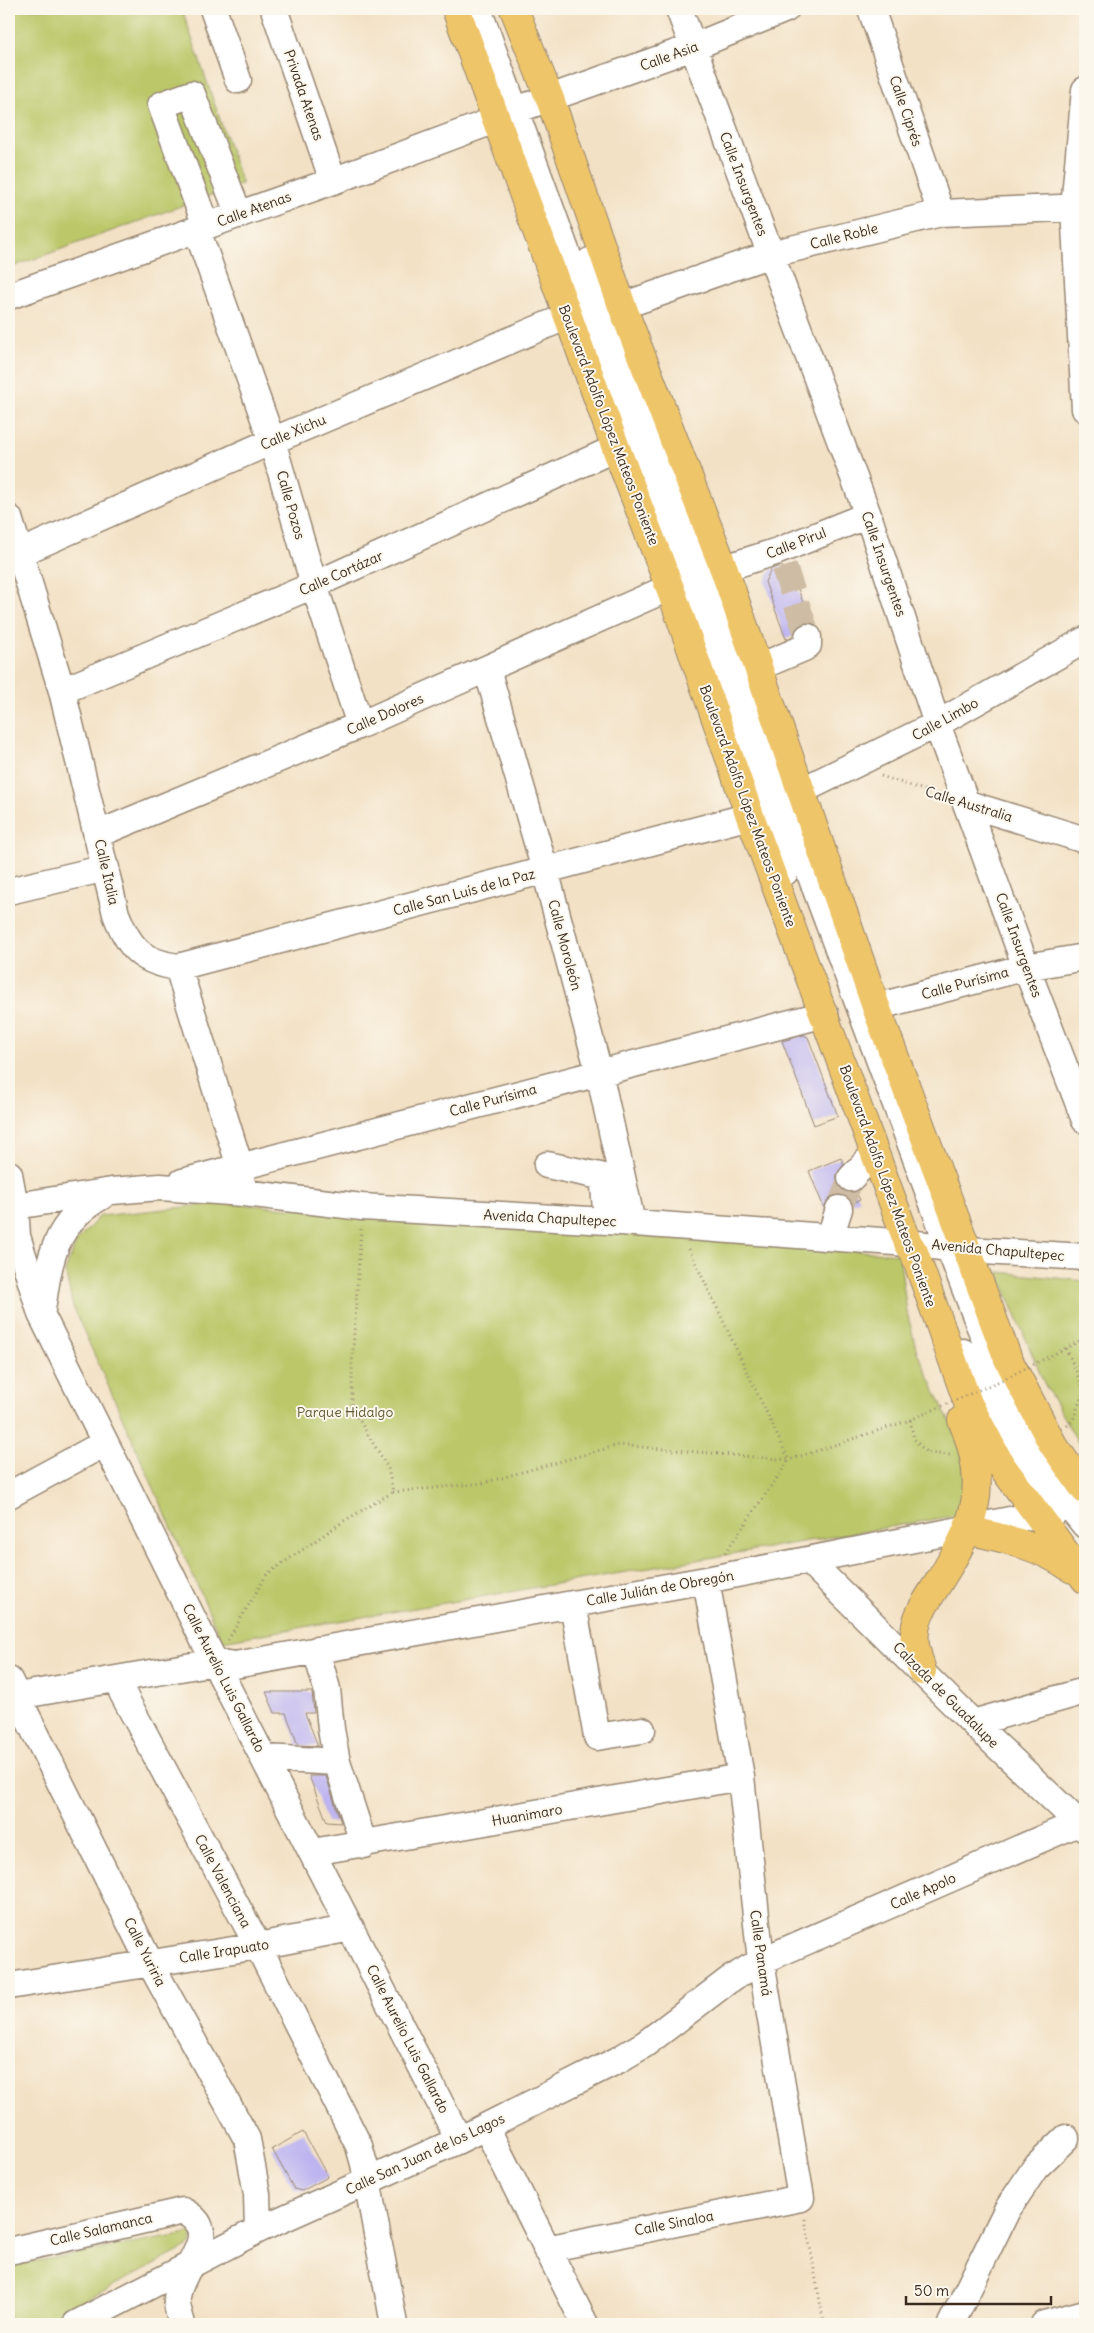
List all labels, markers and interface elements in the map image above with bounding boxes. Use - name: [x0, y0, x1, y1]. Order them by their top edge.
- street label: Calle Asia: [637, 37, 701, 75]
- street label: Privada Atenas: [280, 47, 328, 143]
- street label: Calle Ciprés: [885, 73, 927, 149]
- street label: Calle Insurgentes: [716, 129, 772, 239]
- street label: Calle Atenas: [214, 187, 294, 231]
- street label: Calle Roble: [808, 219, 880, 253]
- street label: Boulevard Adolfo López Mateos Poniente: [555, 302, 663, 548]
- street label: Calle Xichu: [258, 410, 328, 454]
- street label: Calle Pozos: [273, 468, 309, 542]
- street label: Calle Insurgentes: [858, 509, 910, 619]
- street label: Calle Pirul: [763, 523, 829, 563]
- street label: Calle Cortázar: [296, 546, 386, 600]
- street label: Boulevard Adolfo López Mateos Poniente: [696, 683, 800, 929]
- street label: Calle Dolores: [344, 689, 426, 739]
- street label: Calle Limbo: [909, 693, 981, 745]
- street label: Calle Australia: [923, 782, 1015, 826]
- street label: Calle Italia: [91, 837, 123, 907]
- street label: Calle San Luís de la Paz: [391, 864, 537, 920]
- street label: Calle Insurgentes: [992, 890, 1046, 1000]
- street label: Calle Moroleón: [544, 898, 586, 992]
- street label: Calle Purísima: [919, 963, 1011, 1003]
- street label: Boulevard Adolfo López Mateos Poniente: [836, 1063, 940, 1309]
- street label: Calle Purísima: [447, 1080, 539, 1120]
- street label: Avenida Chapultepec: [483, 1206, 617, 1230]
- street label: Avenida Chapultepec: [931, 1235, 1065, 1265]
- park label: Parque Hidalgo: [297, 1403, 393, 1421]
- street label: Calle Julián de Obregón: [585, 1566, 735, 1610]
- street label: Calle Aurelio Luis Gallardo: [179, 1601, 269, 1755]
- street label: Calzada de Guadalupe: [889, 1638, 1003, 1752]
- street label: Huanimaro: [490, 1800, 564, 1830]
- street label: Calle Valenciana: [191, 1831, 255, 1931]
- street label: Calle Apolo: [887, 1868, 959, 1913]
- street label: Calle Panamá: [746, 1909, 776, 1997]
- street label: Calle Yuriria: [120, 1914, 170, 1990]
- street label: Calle Irapuato: [178, 1935, 270, 1967]
- street label: Calle Aurelio Luis Gallardo: [363, 1962, 453, 2116]
- street label: Calle San Juan de los Lagos: [343, 2109, 507, 2199]
- street label: Calle Sinaloa: [633, 2207, 715, 2239]
- street label: Calle Salamanca: [48, 2208, 154, 2250]
- scale bar: [906, 2273, 1052, 2305]
- text: 50 m: [914, 2281, 949, 2300]

